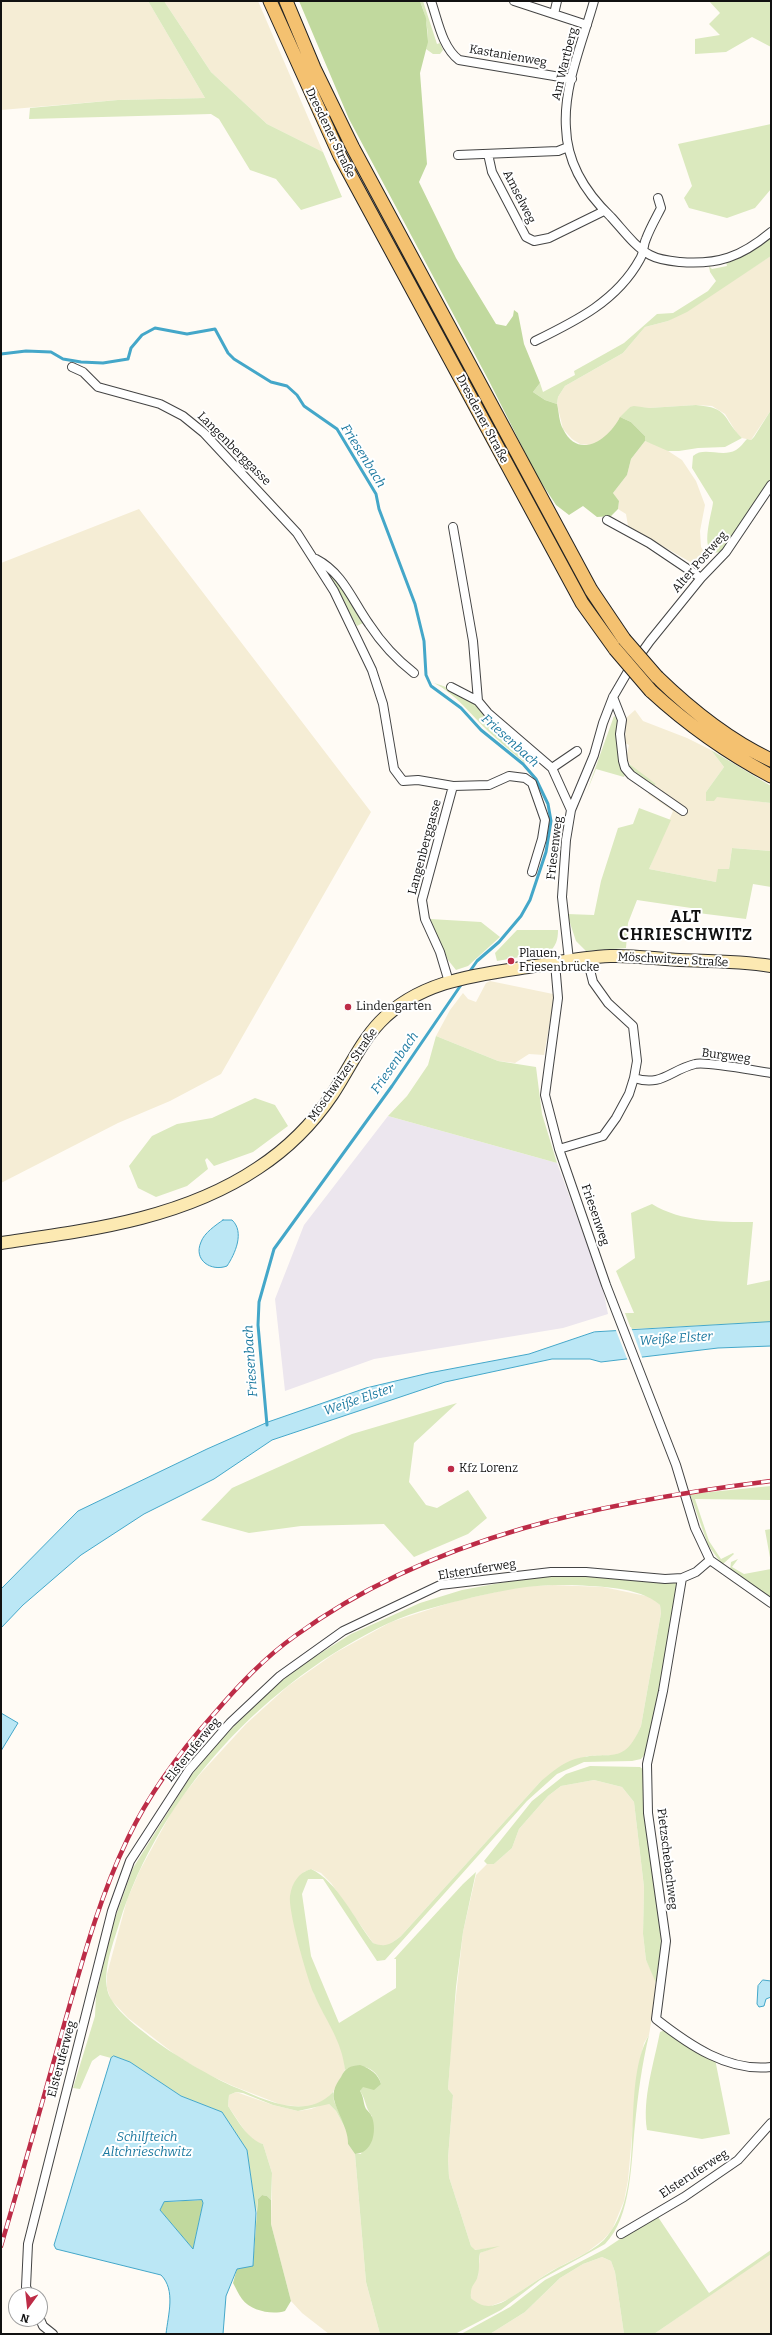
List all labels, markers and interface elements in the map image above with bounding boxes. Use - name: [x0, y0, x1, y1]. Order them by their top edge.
- street label: Am Wartberg: [549, 26, 581, 102]
- street label: Kastanienweg: [468, 42, 548, 70]
- street label: Dresdener Straße: [302, 86, 358, 180]
- street label: Amselweg: [499, 168, 539, 226]
- street label: Dresdener Straße: [453, 372, 511, 466]
- street label: Langenberggasse: [194, 409, 274, 489]
- water label: Friesenbach: [337, 421, 389, 491]
- street label: Alter Postweg: [669, 528, 731, 596]
- water label: Friesenbach: [478, 711, 542, 771]
- street label: Langenberggasse: [405, 798, 445, 896]
- street label: Friesenweg: [544, 815, 566, 881]
- district label: ALT CHRIESCHWITZ: [619, 908, 753, 946]
- place label: Plauen, Friesenbrücke: [519, 947, 599, 975]
- street label: Möschwitzer Straße: [617, 950, 729, 970]
- marker: Plauen, Friesenbrücke: [506, 956, 516, 966]
- place label: Lindengarten: [356, 1000, 432, 1014]
- marker: Lindengarten: [343, 1002, 353, 1012]
- street label: Möschwitzer Straße: [305, 1025, 381, 1125]
- water label: Friesenbach: [368, 1029, 422, 1097]
- street label: Burgweg: [701, 1046, 751, 1066]
- street label: Friesenweg: [578, 1182, 612, 1248]
- water label: Friesenbach: [241, 1325, 261, 1397]
- water label: Weiße Elster: [639, 1329, 713, 1349]
- water label: Weiße Elster: [322, 1381, 396, 1419]
- place label: Kfz Lorenz: [459, 1462, 518, 1476]
- marker: Kfz Lorenz: [446, 1464, 456, 1474]
- street label: Elsteruferweg: [437, 1557, 517, 1583]
- street label: Elsteruferweg: [163, 1715, 223, 1785]
- street label: Pietzschebachweg: [654, 1807, 680, 1911]
- street label: Elsteruferweg: [45, 2019, 79, 2099]
- water label: Schilfteich Altchrieschwitz: [102, 2129, 192, 2160]
- street label: Elsteruferweg: [657, 2147, 731, 2201]
- north arrow: [8, 2287, 48, 2327]
- text: N: [19, 2311, 31, 2325]

